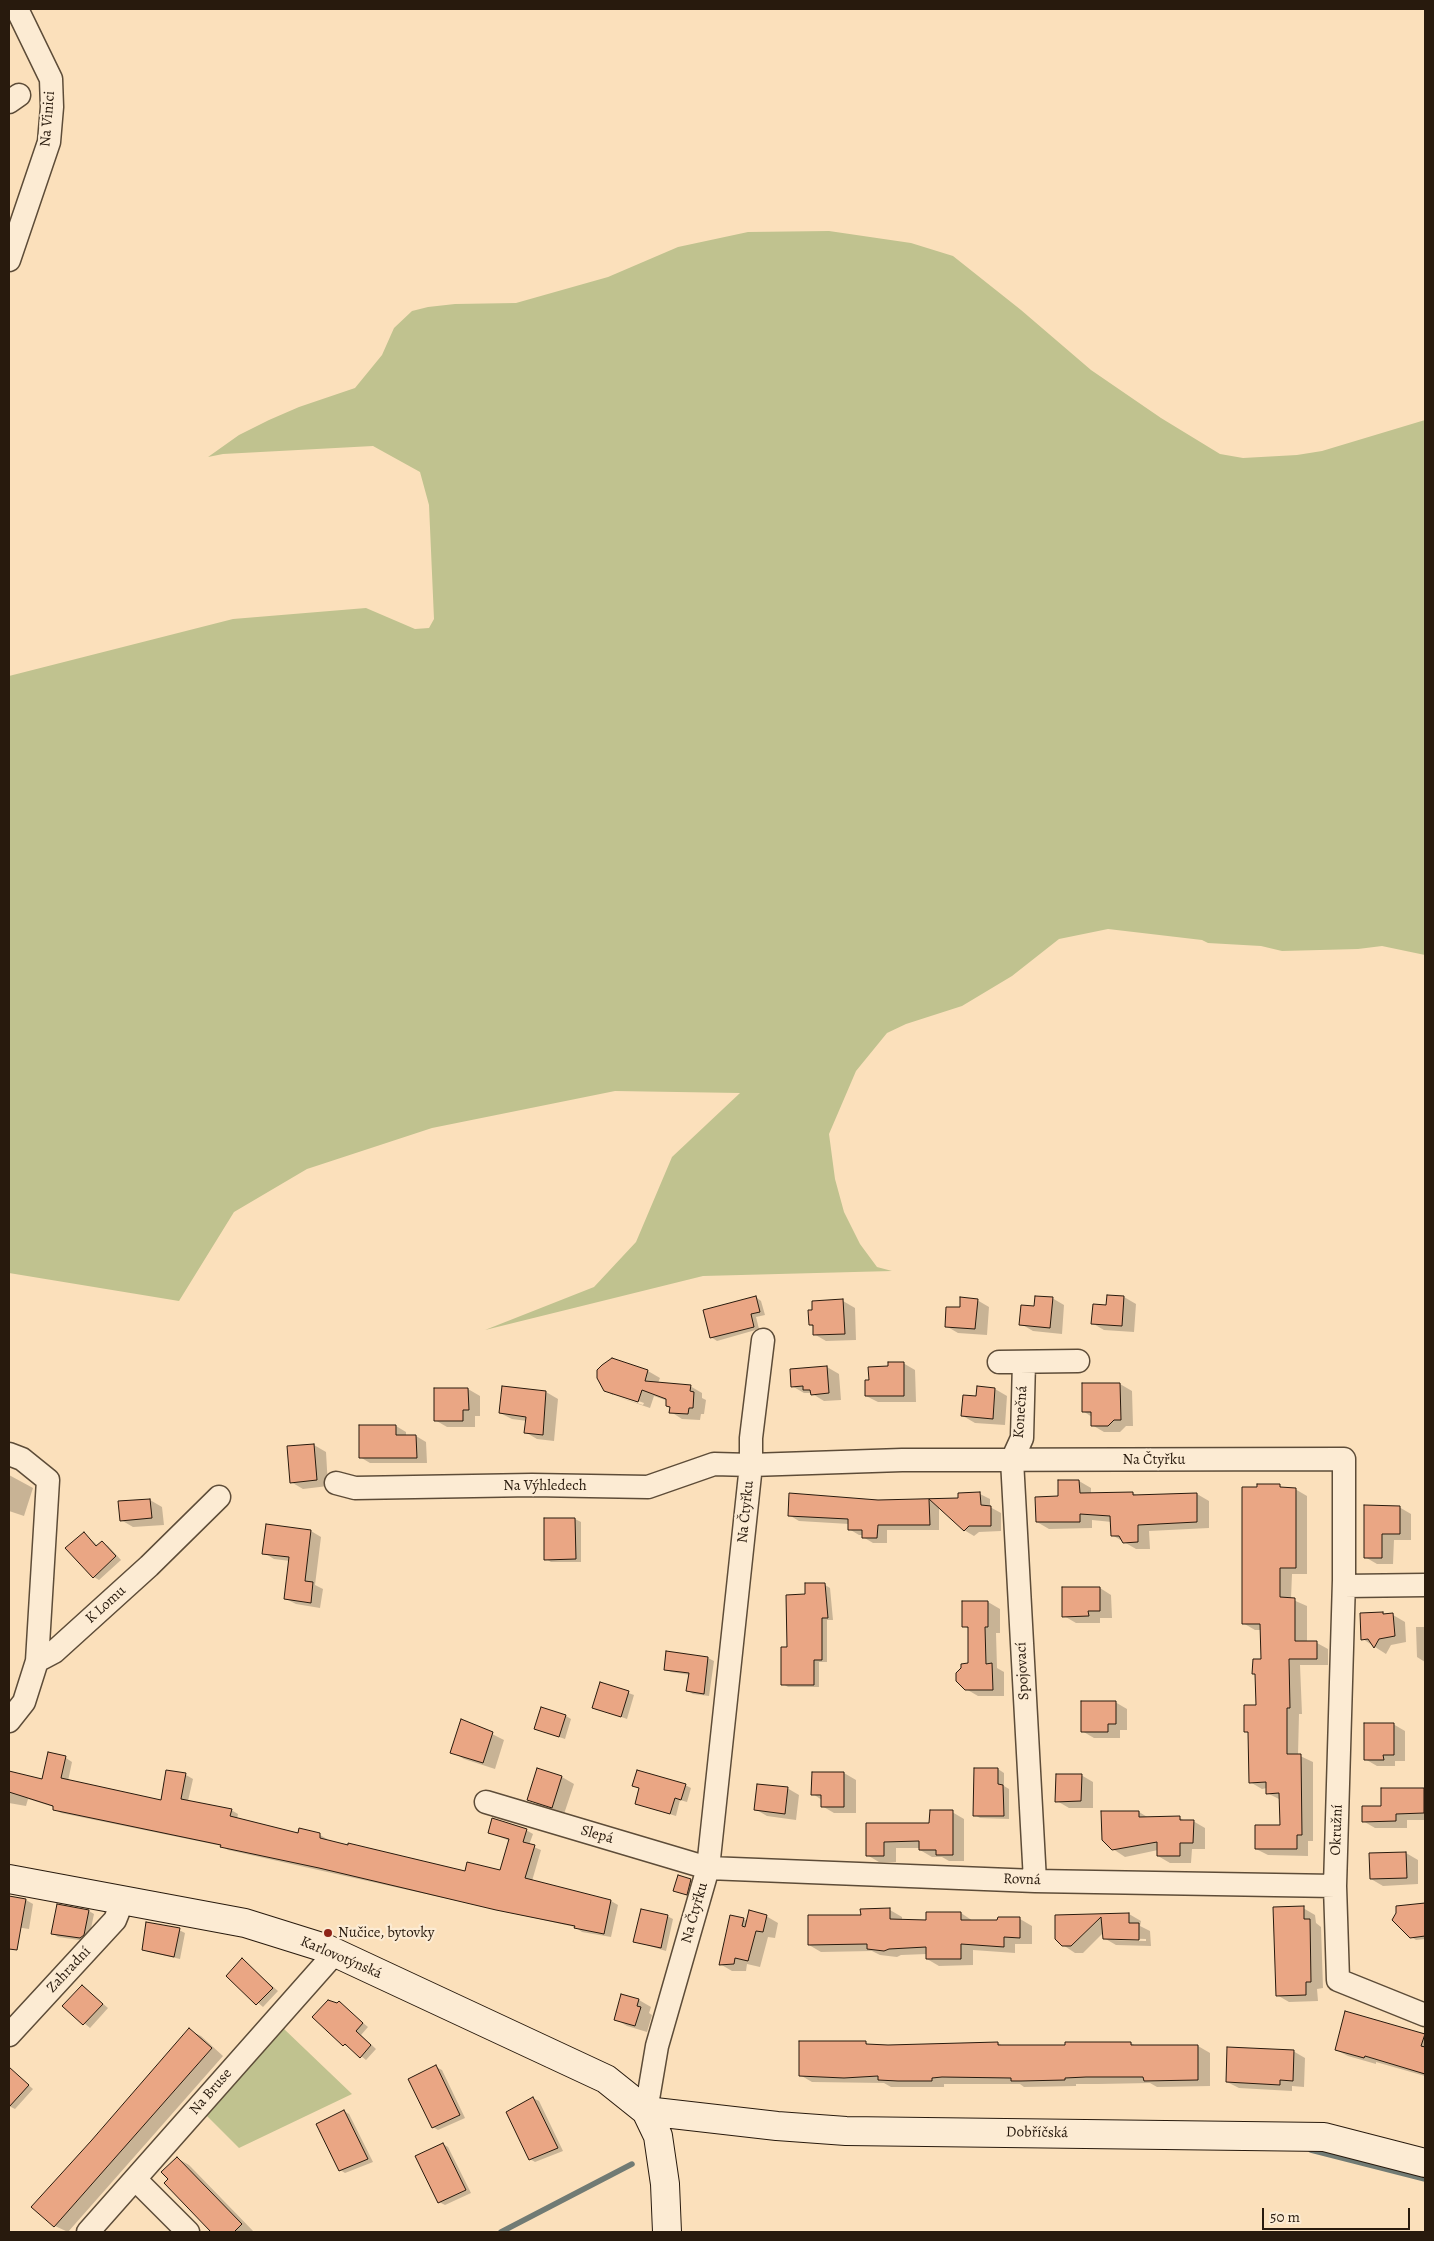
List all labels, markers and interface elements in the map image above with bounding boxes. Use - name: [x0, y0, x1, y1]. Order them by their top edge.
- street label: Na Vinici: [37, 90, 59, 148]
- street label: Konečná: [1010, 1385, 1032, 1439]
- street label: Na Čtyřku: [1123, 1451, 1185, 1469]
- street label: Na Výhledech: [503, 1477, 587, 1495]
- street label: Na Čtyřku: [734, 1480, 758, 1544]
- street label: K Lomu: [82, 1582, 130, 1628]
- street label: Spojovací: [1012, 1641, 1034, 1701]
- street label: Okružní: [1327, 1804, 1347, 1856]
- street label: Slepá: [579, 1822, 615, 1848]
- street label: Rovná: [1003, 1870, 1041, 1890]
- street label: Na Čtyřku: [678, 1880, 712, 1946]
- place label: Nučice, bytovky: [338, 1924, 434, 1942]
- marker: Nučice, bytovky: [322, 1927, 334, 1939]
- street label: Karlovotýnská: [298, 1933, 384, 1983]
- street label: Zahradní: [43, 1943, 95, 1997]
- street label: Na Bruse: [186, 2065, 236, 2119]
- street label: Dobříčská: [1006, 2123, 1068, 2143]
- scale bar: [1264, 2198, 1412, 2230]
- text: 50 m: [1270, 2207, 1300, 2227]

